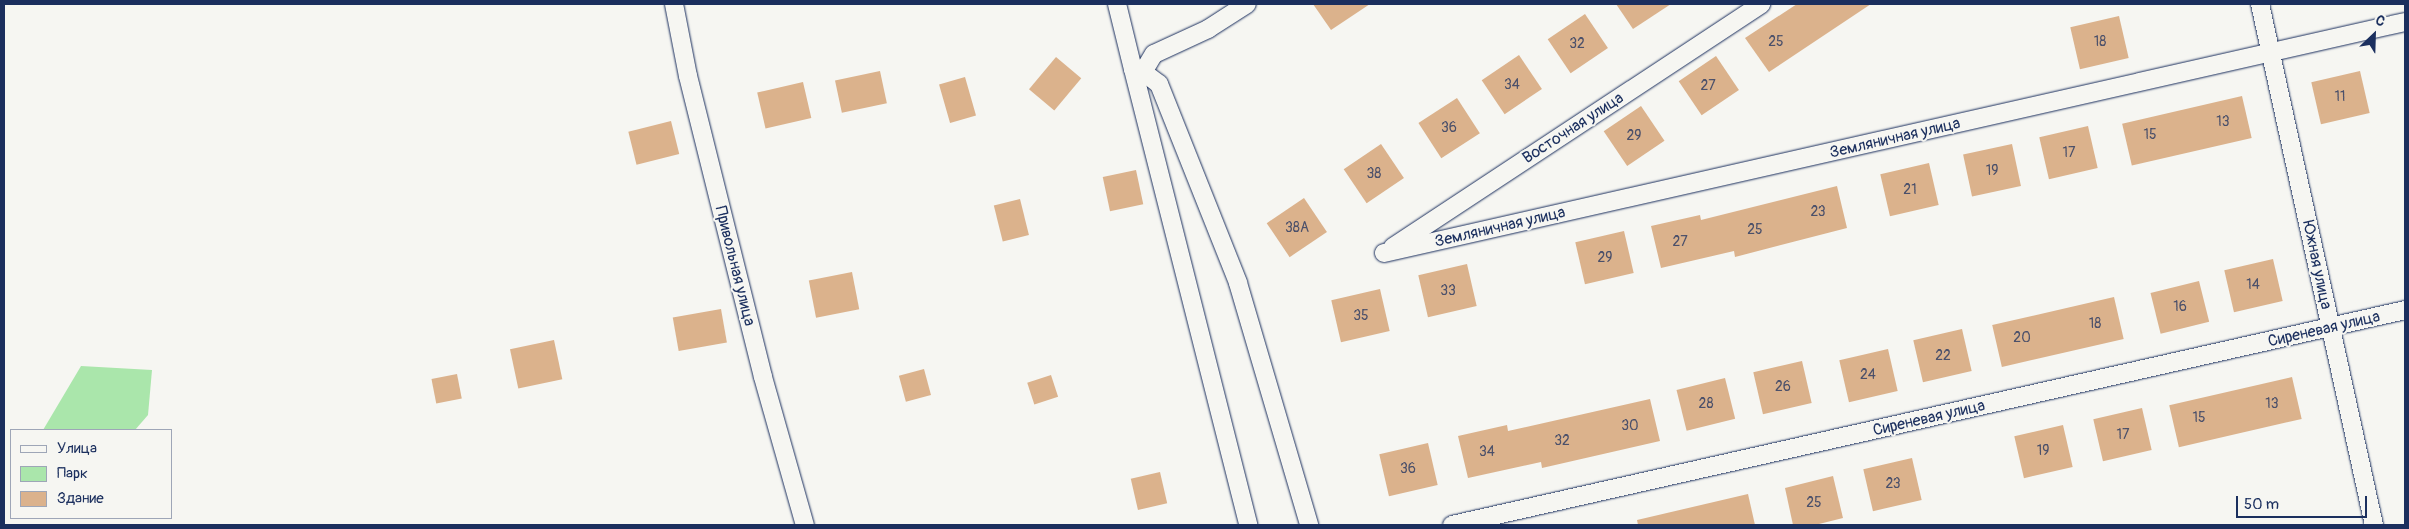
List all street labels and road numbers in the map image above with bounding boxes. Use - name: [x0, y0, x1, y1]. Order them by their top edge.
- street label: Восточная улица: [1519, 88, 1627, 168]
- street label: Земляничная улица: [1828, 114, 1962, 162]
- street label: Земляничная улица: [1433, 203, 1567, 251]
- street label: Привольная улица: [711, 204, 759, 328]
- street label: Южная улица: [2298, 219, 2336, 311]
- street label: Сиреневая улица: [2266, 307, 2382, 351]
- street label: Сиреневая улица: [1871, 396, 1987, 440]

